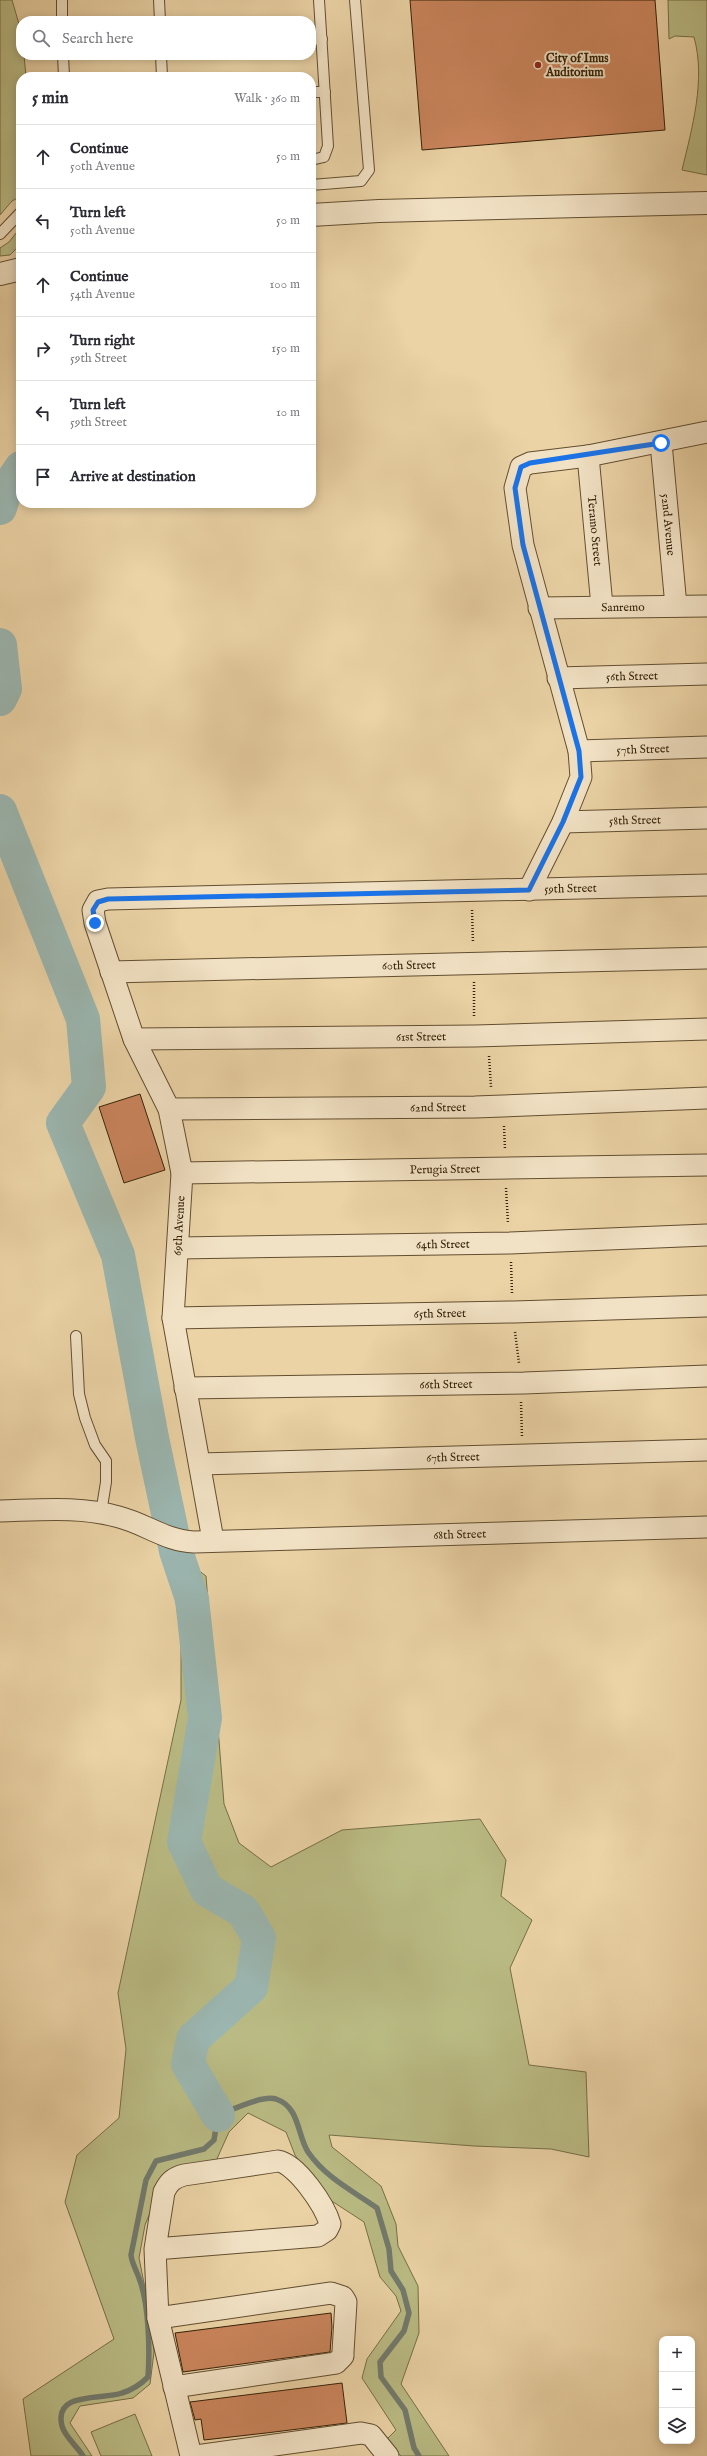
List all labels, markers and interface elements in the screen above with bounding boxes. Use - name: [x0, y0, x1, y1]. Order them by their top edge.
- search box: [16, 16, 316, 60]
- icon: search: [30, 27, 52, 49]
- text: Search here: [62, 29, 133, 48]
- place label: City of Imus Auditorium: [545, 51, 609, 80]
- marker: City of Imus Auditorium: [533, 60, 543, 70]
- text: 5 min: [32, 88, 69, 109]
- text: Walk · 360 m: [234, 90, 300, 107]
- text: Continue: [70, 139, 128, 158]
- icon: ahead: [32, 146, 54, 168]
- text: 50 m: [276, 148, 300, 165]
- text: 50th Avenue: [70, 158, 135, 175]
- text: Turn left: [70, 203, 126, 222]
- icon: left: [32, 210, 54, 232]
- text: 50 m: [276, 212, 300, 229]
- text: 50th Avenue: [70, 222, 135, 239]
- text: Continue: [70, 267, 128, 286]
- icon: ahead: [32, 274, 54, 296]
- text: 100 m: [270, 276, 300, 293]
- text: 54th Avenue: [70, 286, 135, 303]
- text: Turn right: [70, 331, 135, 350]
- icon: right: [32, 338, 54, 360]
- text: 150 m: [271, 340, 300, 357]
- text: 59th Street: [70, 350, 127, 367]
- text: Turn left: [70, 395, 126, 414]
- icon: left: [32, 402, 54, 424]
- text: 10 m: [276, 404, 300, 421]
- text: 59th Street: [70, 414, 127, 431]
- route start: [652, 434, 670, 452]
- icon: arrive: [32, 466, 54, 488]
- text: Arrive at destination: [70, 467, 196, 486]
- street label: 52nd Avenue: [658, 493, 679, 557]
- street label: Teramo Street: [584, 495, 606, 567]
- street label: Sanremo: [601, 599, 645, 615]
- street label: 56th Street: [606, 668, 658, 684]
- street label: 57th Street: [616, 741, 670, 757]
- street label: 58th Street: [609, 812, 661, 828]
- street label: 59th Street: [544, 880, 597, 896]
- route end: [86, 914, 104, 932]
- street label: 60th Street: [382, 957, 436, 973]
- street label: 61st Street: [396, 1029, 446, 1044]
- street label: 62nd Street: [410, 1100, 466, 1115]
- street label: Perugia Street: [410, 1161, 480, 1177]
- street label: 69th Avenue: [169, 1195, 188, 1256]
- street label: 64th Street: [416, 1236, 470, 1252]
- street label: 65th Street: [414, 1305, 466, 1321]
- street label: 66th Street: [419, 1376, 473, 1392]
- street label: 67th Street: [426, 1449, 480, 1465]
- street label: 68th Street: [433, 1526, 486, 1542]
- map controls: [659, 2336, 695, 2444]
- button: +: [659, 2336, 695, 2372]
- button: −: [659, 2372, 695, 2408]
- button: layers: [659, 2408, 695, 2444]

